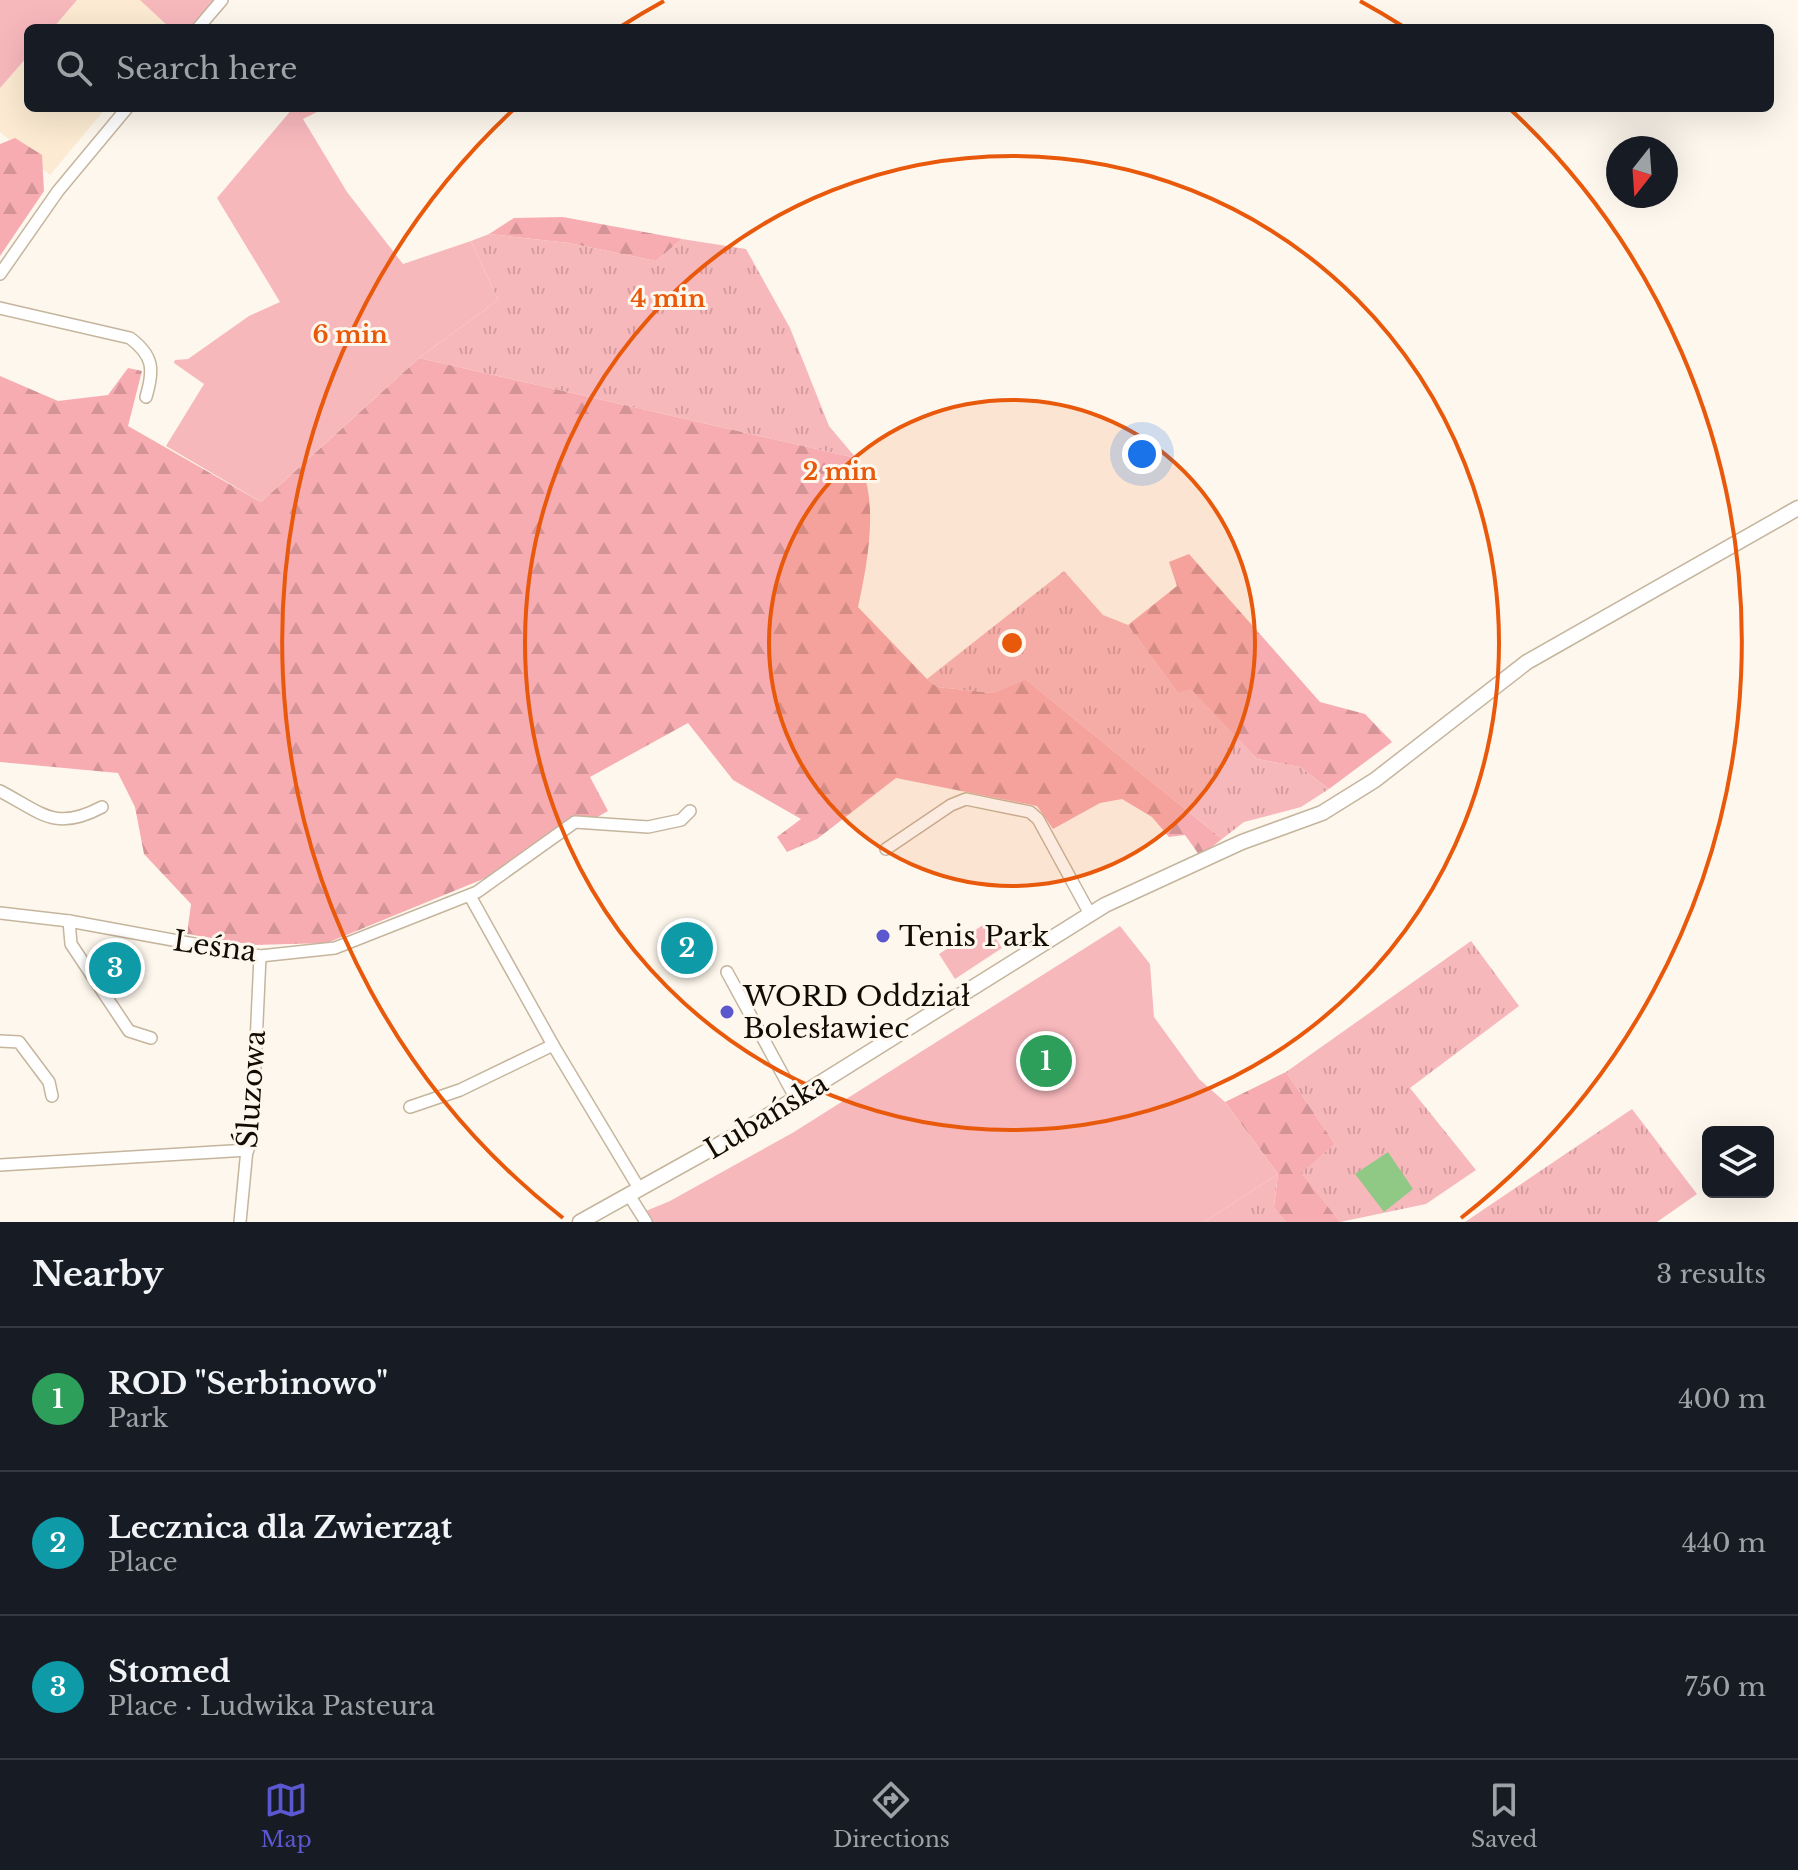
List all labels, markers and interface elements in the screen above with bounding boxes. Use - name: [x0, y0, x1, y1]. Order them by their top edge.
- search box: [24, 24, 1774, 112]
- icon: search: [52, 46, 96, 90]
- text: Search here: [116, 50, 297, 87]
- north arrow: [1606, 136, 1678, 208]
- text: 4 min: [631, 284, 706, 313]
- text: 6 min: [312, 320, 388, 349]
- your location: [1122, 434, 1162, 474]
- text: 2 min: [803, 457, 878, 486]
- centre of rings: [998, 629, 1026, 657]
- pin: 2: [661, 918, 713, 978]
- place label: Tenis Park: [899, 919, 1050, 954]
- street label: Leśna: [171, 923, 259, 970]
- marker: Tenis Park: [874, 927, 892, 945]
- pin: 3: [89, 938, 141, 998]
- place label: WORD Oddział Bolesławiec: [742, 979, 970, 1046]
- marker: WORD Oddział Bolesławiec: [718, 1003, 736, 1021]
- street label: Śluzowa: [230, 1028, 273, 1149]
- pin: 1: [1020, 1031, 1072, 1091]
- street label: Lubańska: [698, 1066, 835, 1167]
- map controls: [1702, 1126, 1774, 1198]
- button: layers: [1702, 1126, 1774, 1198]
- text: Nearby: [32, 1253, 164, 1295]
- text: 3 results: [1656, 1258, 1766, 1290]
- text: ROD "Serbinowo": [108, 1365, 388, 1402]
- text: 1: [52, 1383, 64, 1415]
- text: 400 m: [1678, 1383, 1766, 1415]
- text: Park: [108, 1402, 168, 1434]
- text: Lecznica dla Zwierząt: [108, 1509, 452, 1546]
- text: 2: [50, 1527, 66, 1559]
- text: 440 m: [1682, 1527, 1766, 1559]
- text: Place: [108, 1546, 178, 1578]
- text: Stomed: [108, 1653, 231, 1690]
- text: 3: [50, 1671, 66, 1703]
- text: 750 m: [1685, 1671, 1766, 1703]
- text: Place · Ludwika Pasteura: [108, 1690, 435, 1722]
- tab: Map: [261, 1778, 312, 1853]
- tab: Directions: [833, 1778, 950, 1853]
- tab: Saved: [1471, 1778, 1537, 1853]

